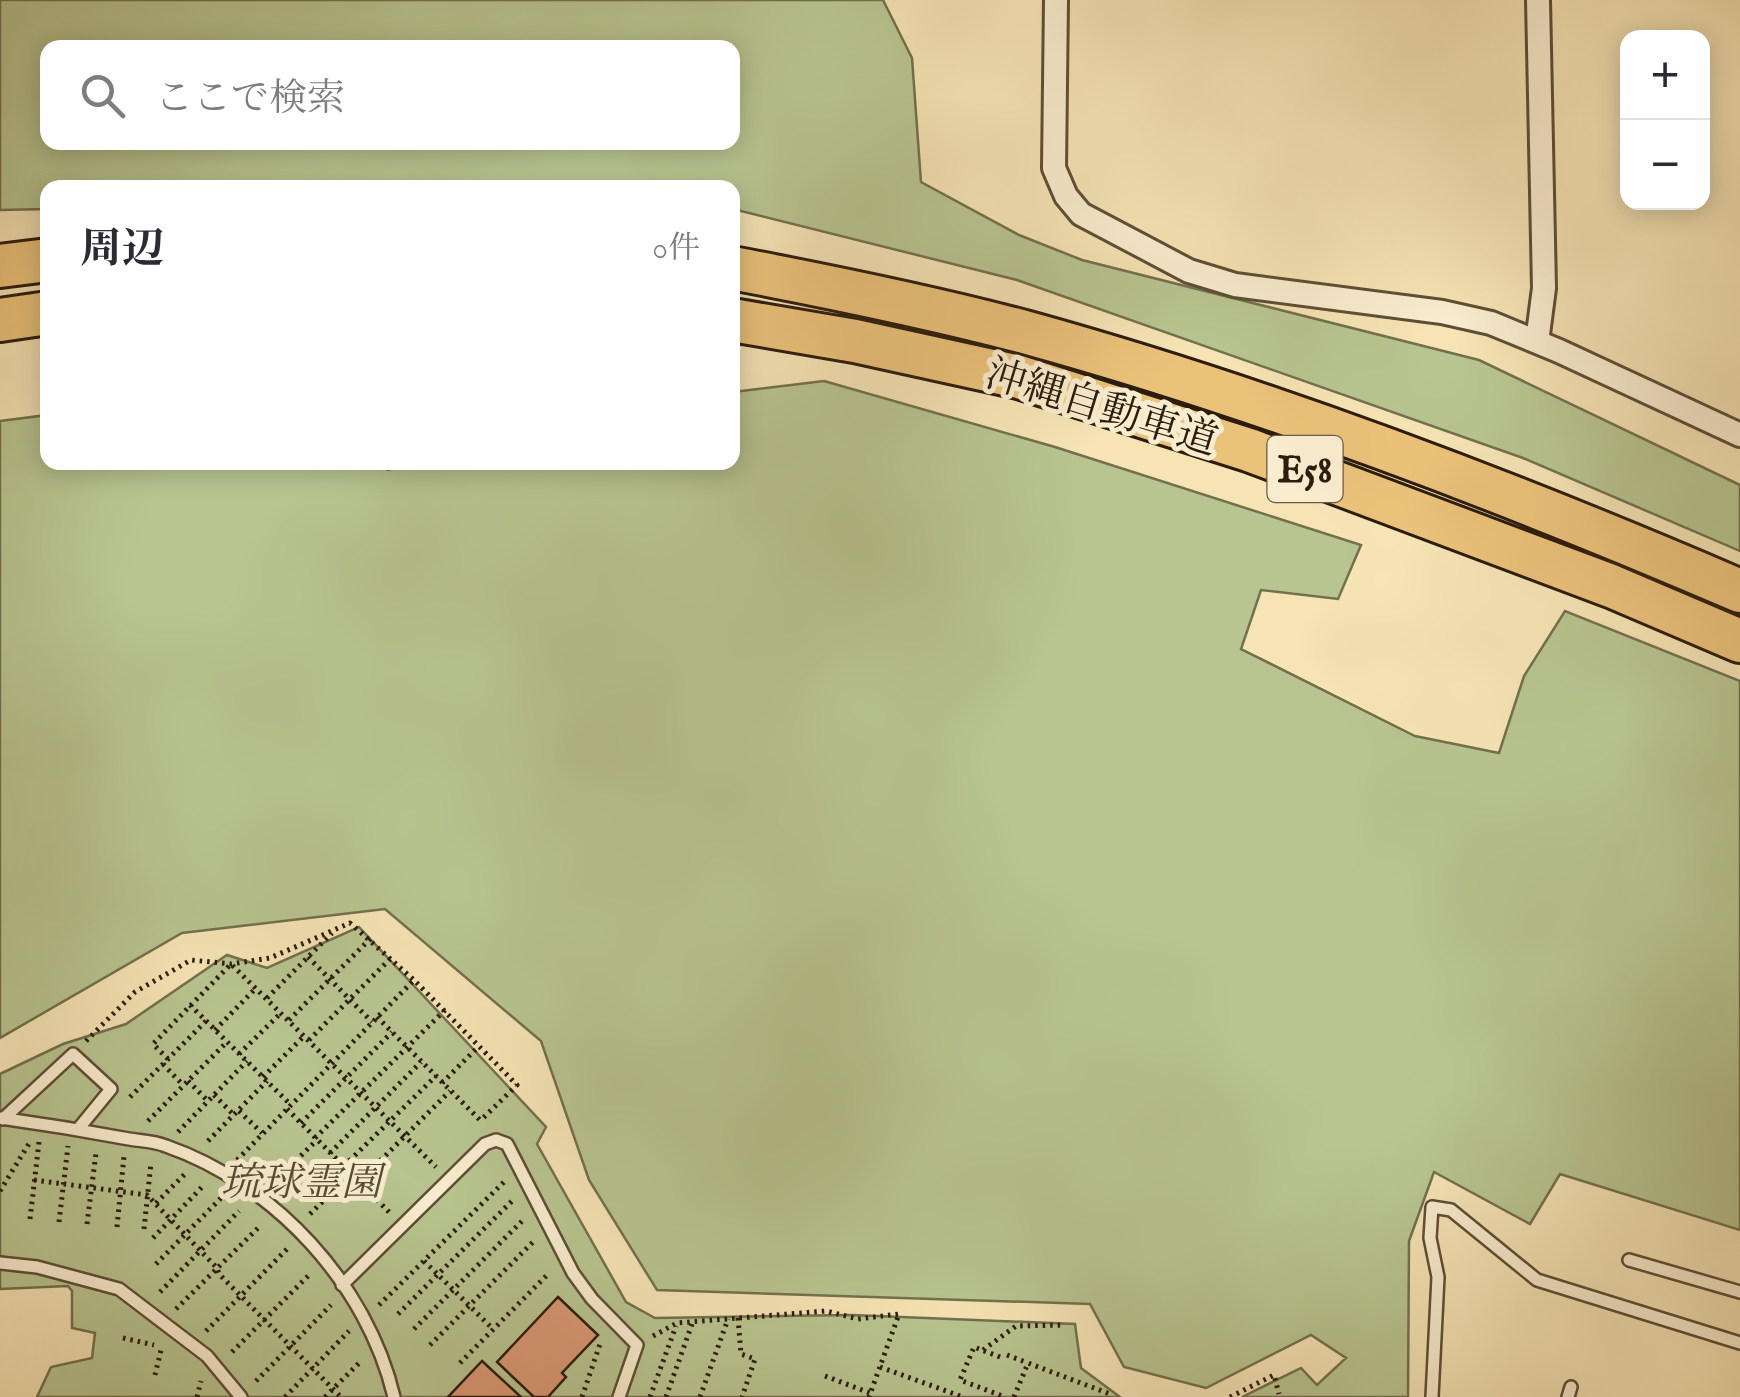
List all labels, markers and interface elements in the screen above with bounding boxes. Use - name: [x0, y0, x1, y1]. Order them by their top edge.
- map controls: [1620, 30, 1710, 210]
- button: +: [1620, 30, 1710, 120]
- search box: [40, 40, 740, 150]
- icon: search: [75, 68, 130, 123]
- text: ここで検索: [155, 76, 345, 124]
- button: −: [1620, 120, 1710, 210]
- text: 周辺: [80, 224, 164, 277]
- text: 0件: [652, 229, 700, 270]
- street label: 沖縄自動車道: [979, 350, 1223, 469]
- road number: E58: [1268, 436, 1342, 502]
- park label: 琉球霊園: [221, 1159, 387, 1210]

